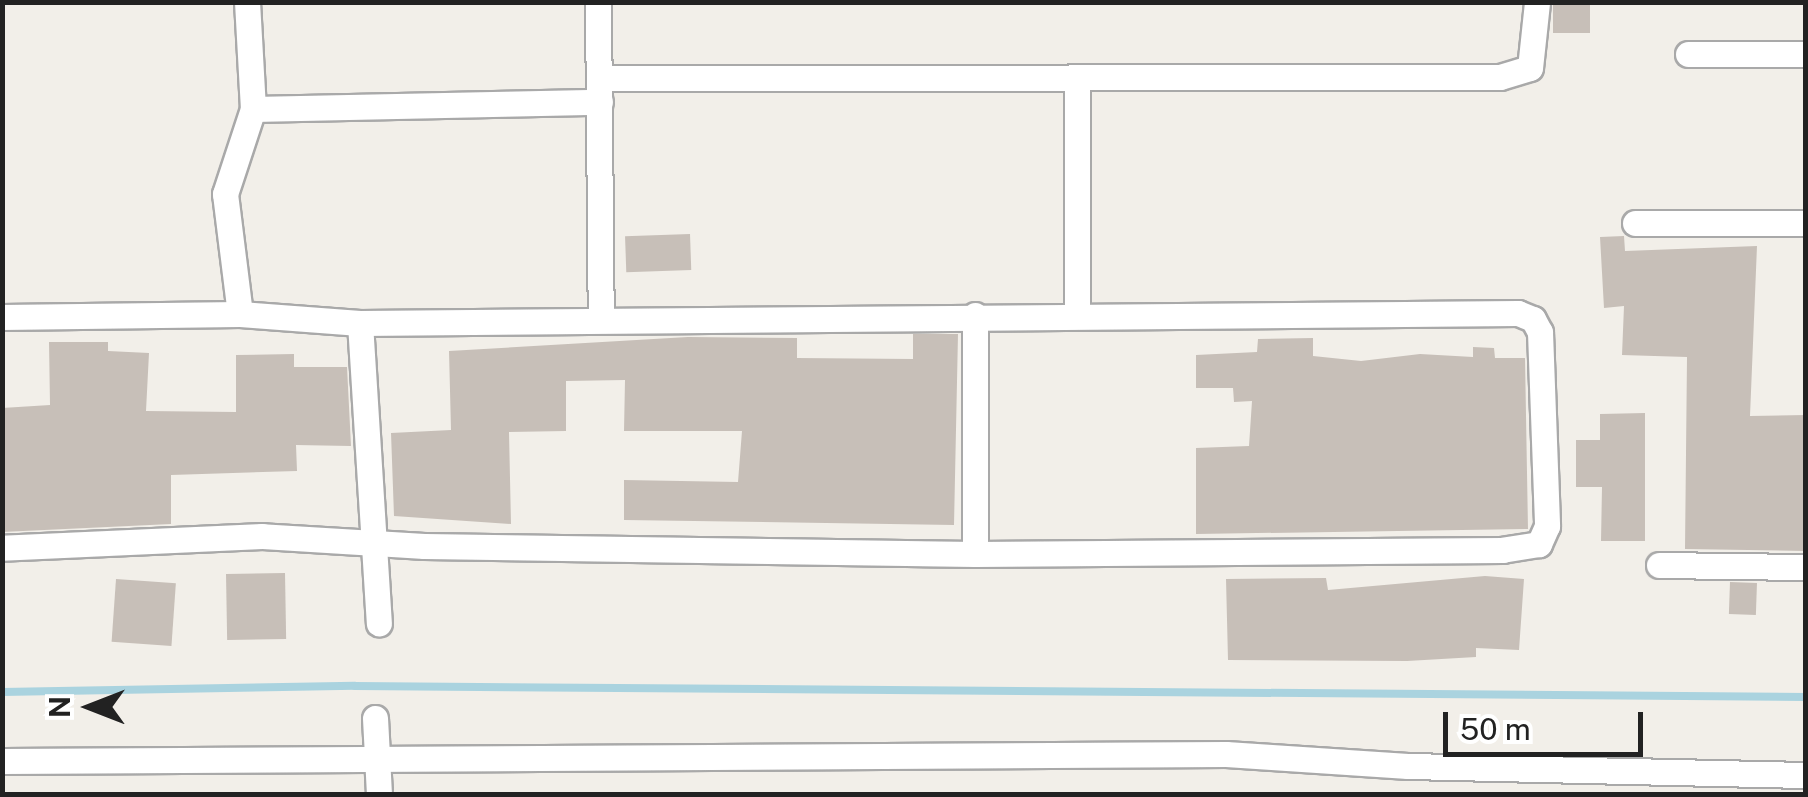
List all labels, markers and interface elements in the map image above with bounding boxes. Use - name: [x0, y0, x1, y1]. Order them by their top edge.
- north arrow: [40, 657, 140, 757]
- scale bar: [1448, 692, 1648, 754]
- text: N: [43, 696, 76, 718]
- text: 50 m: [1460, 711, 1531, 747]

